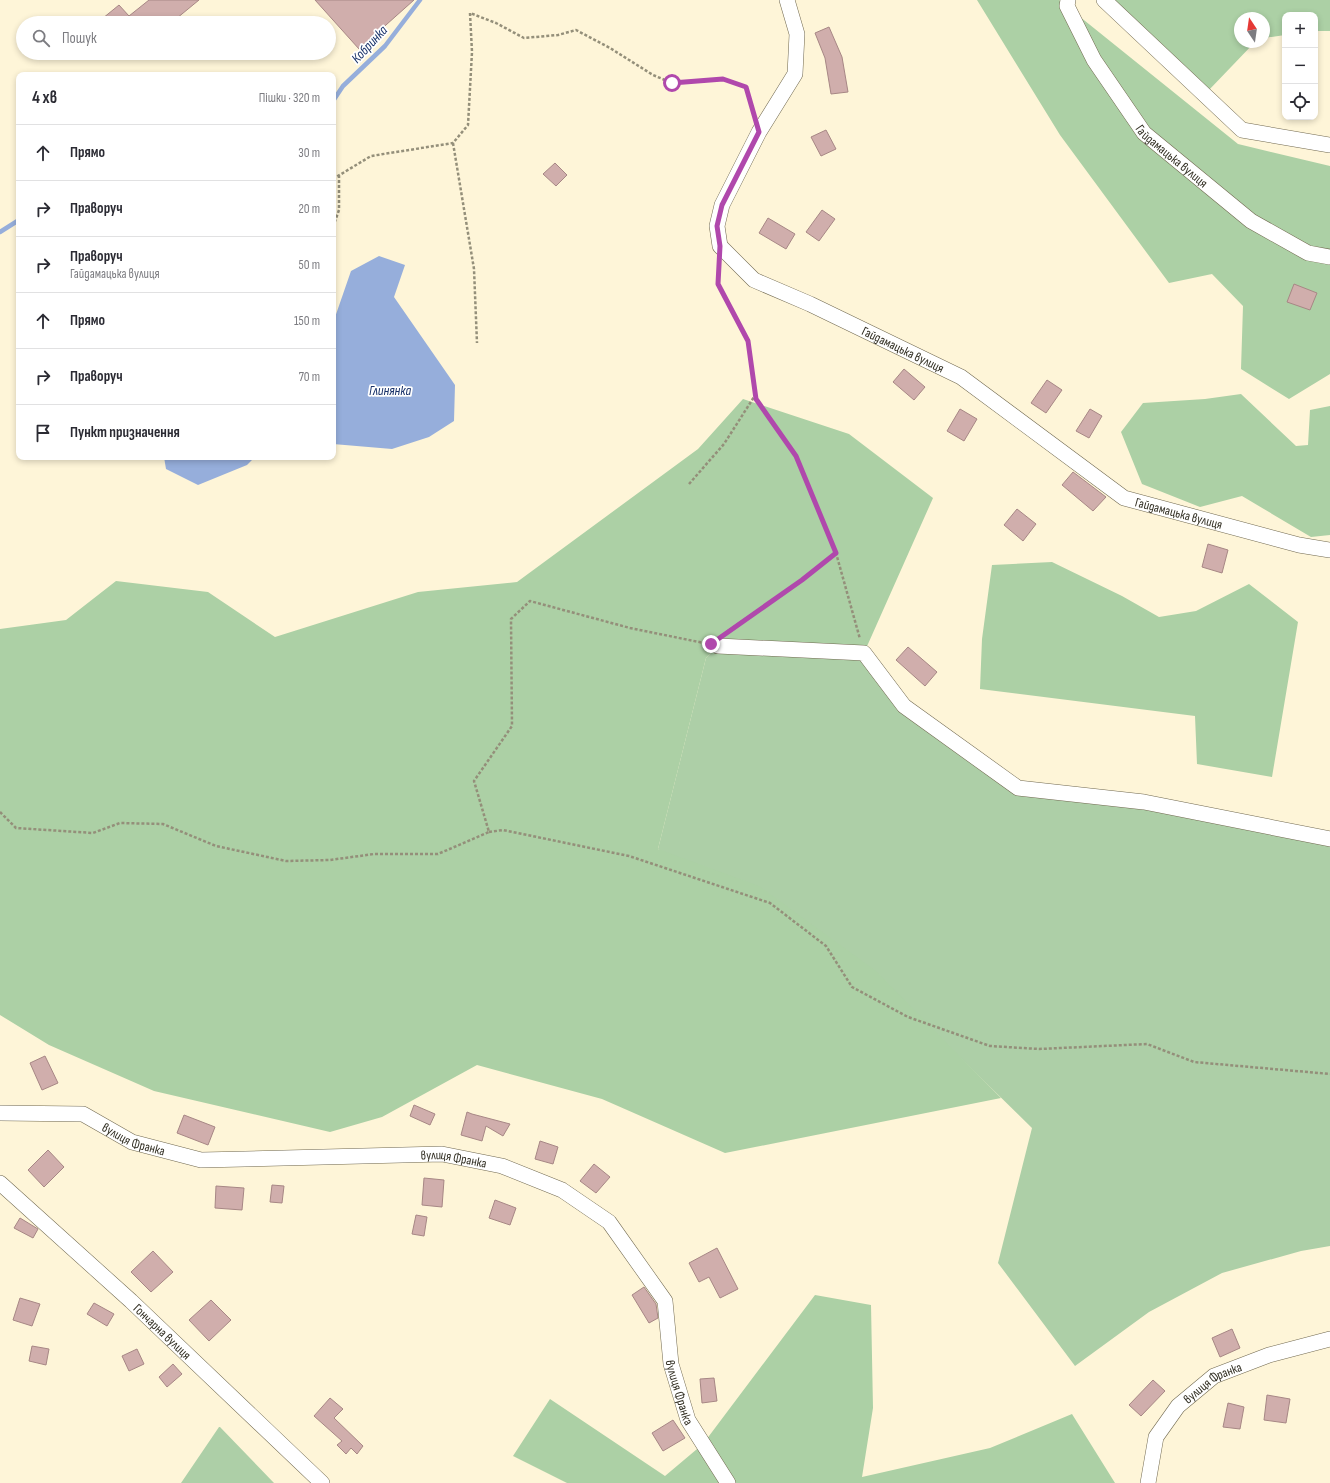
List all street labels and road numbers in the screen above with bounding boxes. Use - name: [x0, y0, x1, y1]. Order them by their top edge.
- street label: Гайдамацька вулиця: [1132, 122, 1211, 191]
- street label: Гайдамацька вулиця: [859, 323, 947, 377]
- street label: Гайдамацька вулиця: [1133, 494, 1224, 533]
- street label: вулиця Франка: [99, 1120, 167, 1159]
- street label: вулиця Франка: [421, 1147, 488, 1172]
- street label: Гончарна вулиця: [130, 1301, 194, 1363]
- street label: вулиця Франка: [662, 1359, 696, 1428]
- street label: вулиця Франка: [1180, 1359, 1244, 1407]

